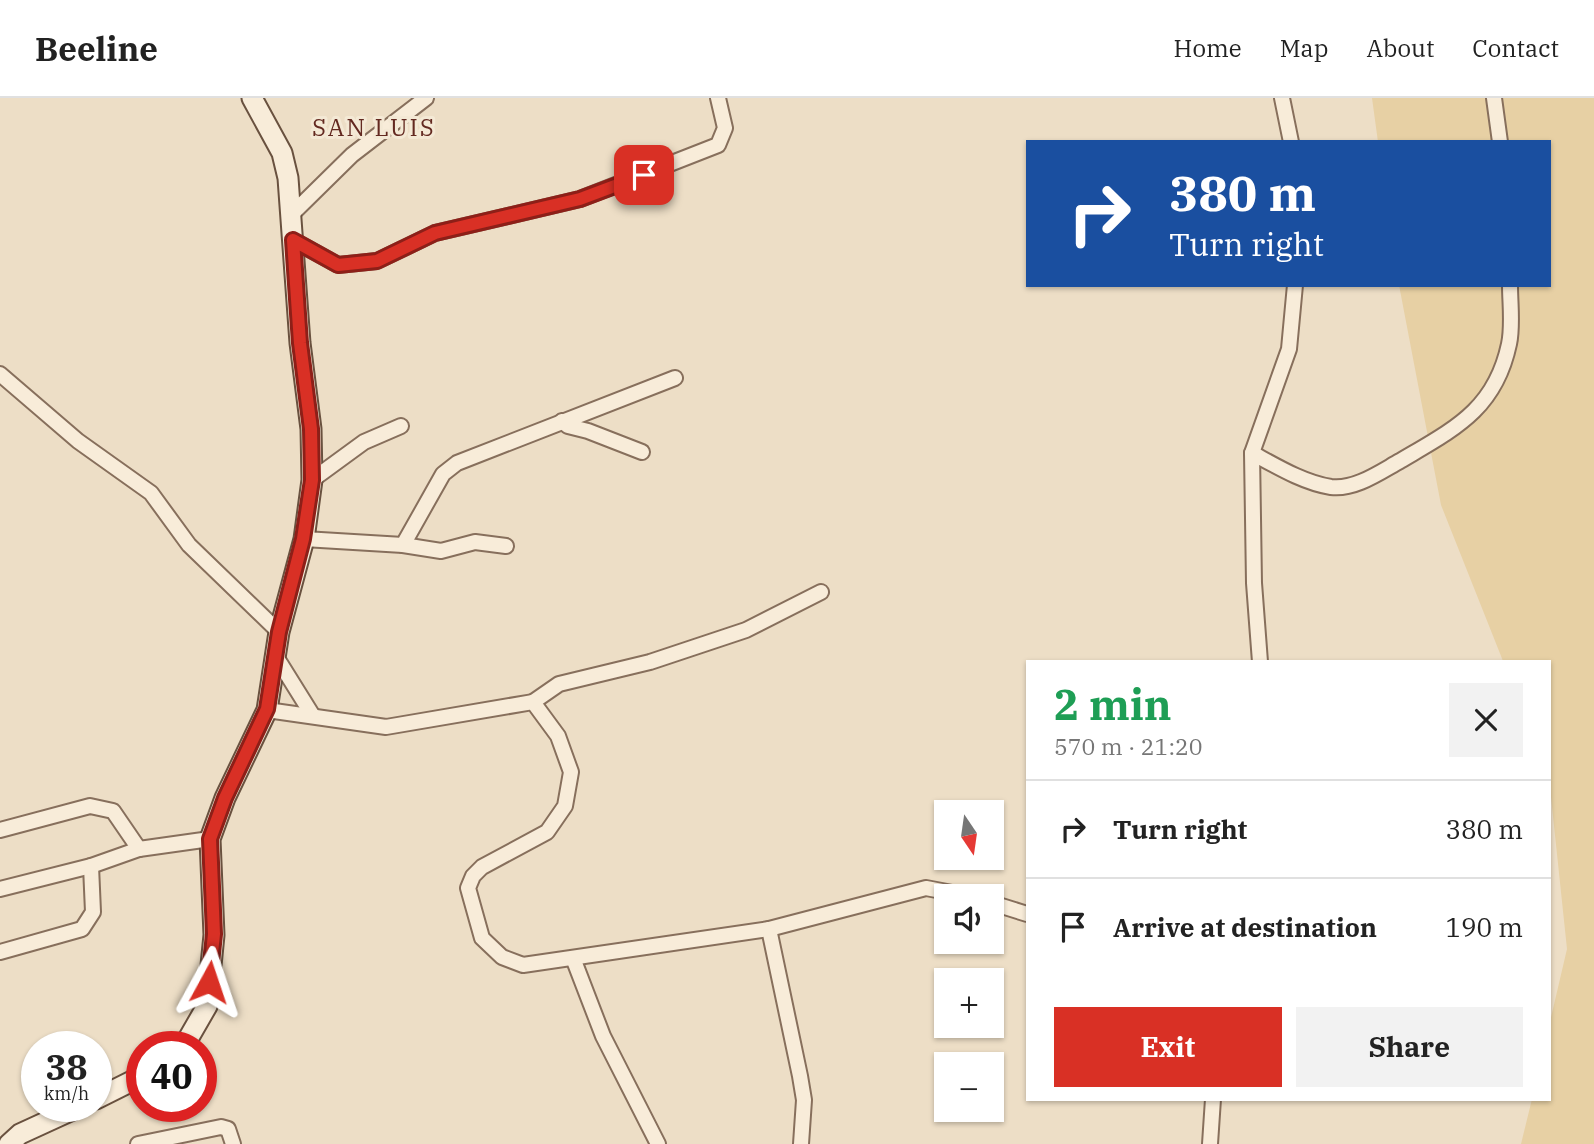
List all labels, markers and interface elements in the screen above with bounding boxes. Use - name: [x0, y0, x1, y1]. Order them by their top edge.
- text: Beeline: [35, 27, 158, 70]
- text: Home: [1174, 32, 1242, 64]
- text: Map: [1280, 32, 1328, 64]
- text: About: [1366, 32, 1434, 64]
- text: Contact: [1472, 32, 1559, 64]
- district label: SAN LUIS: [312, 111, 436, 143]
- pin: [614, 145, 674, 205]
- icon: arrive: [625, 156, 663, 194]
- text: 380 m: [1169, 161, 1316, 224]
- icon: right: [1054, 168, 1145, 259]
- text: Turn right: [1169, 223, 1324, 265]
- text: 2 min: [1054, 677, 1172, 732]
- button: close: [1449, 683, 1523, 757]
- text: 570 m · 21:20: [1054, 731, 1203, 761]
- north arrow: [934, 800, 1004, 870]
- map controls: [934, 800, 1004, 1122]
- icon: right: [1054, 810, 1092, 848]
- text: Turn right: [1113, 812, 1247, 846]
- text: 380 m: [1445, 812, 1523, 846]
- button: sound: [934, 884, 1004, 954]
- icon: arrive: [1054, 908, 1092, 946]
- text: Arrive at destination: [1113, 910, 1377, 944]
- text: 190 m: [1445, 910, 1523, 944]
- position arrow: [172, 945, 246, 1019]
- button: +: [934, 968, 1004, 1038]
- button: Exit: [1054, 1007, 1282, 1087]
- button: Share: [1296, 1007, 1523, 1087]
- speed limit sign: 40: [126, 1031, 217, 1122]
- text: 38: [45, 1044, 88, 1090]
- button: −: [934, 1052, 1004, 1122]
- text: km/h: [44, 1082, 89, 1105]

